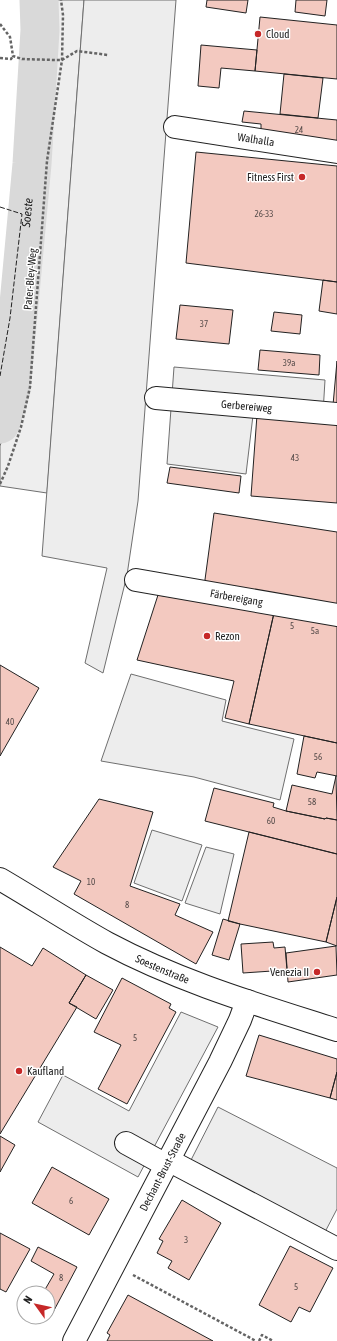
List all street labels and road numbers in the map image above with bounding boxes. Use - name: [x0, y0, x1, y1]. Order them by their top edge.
- street label: Walhalla: [237, 131, 275, 148]
- street label: Pater-Bley-Weg: [21, 247, 39, 310]
- street label: Gerbereiweg: [221, 398, 273, 414]
- street label: Färbereigang: [209, 587, 264, 608]
- street label: Soestenstraße: [134, 952, 191, 986]
- street label: Dechant-Brust-Straße: [137, 1131, 188, 1213]

